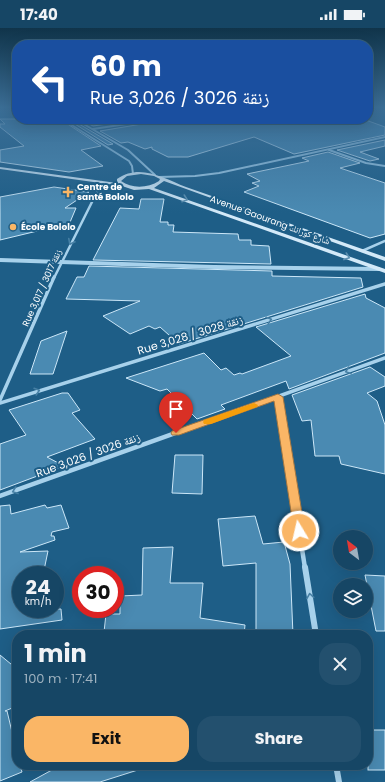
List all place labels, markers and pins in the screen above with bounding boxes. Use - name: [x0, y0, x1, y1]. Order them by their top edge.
- place label: Centre de santé Bololo: [77, 181, 134, 203]
- marker: Centre de santé Bololo: [62, 186, 74, 198]
- place label: École Bololo: [21, 221, 76, 233]
- marker: École Bololo: [8, 222, 18, 232]
- pin: [159, 392, 193, 433]

